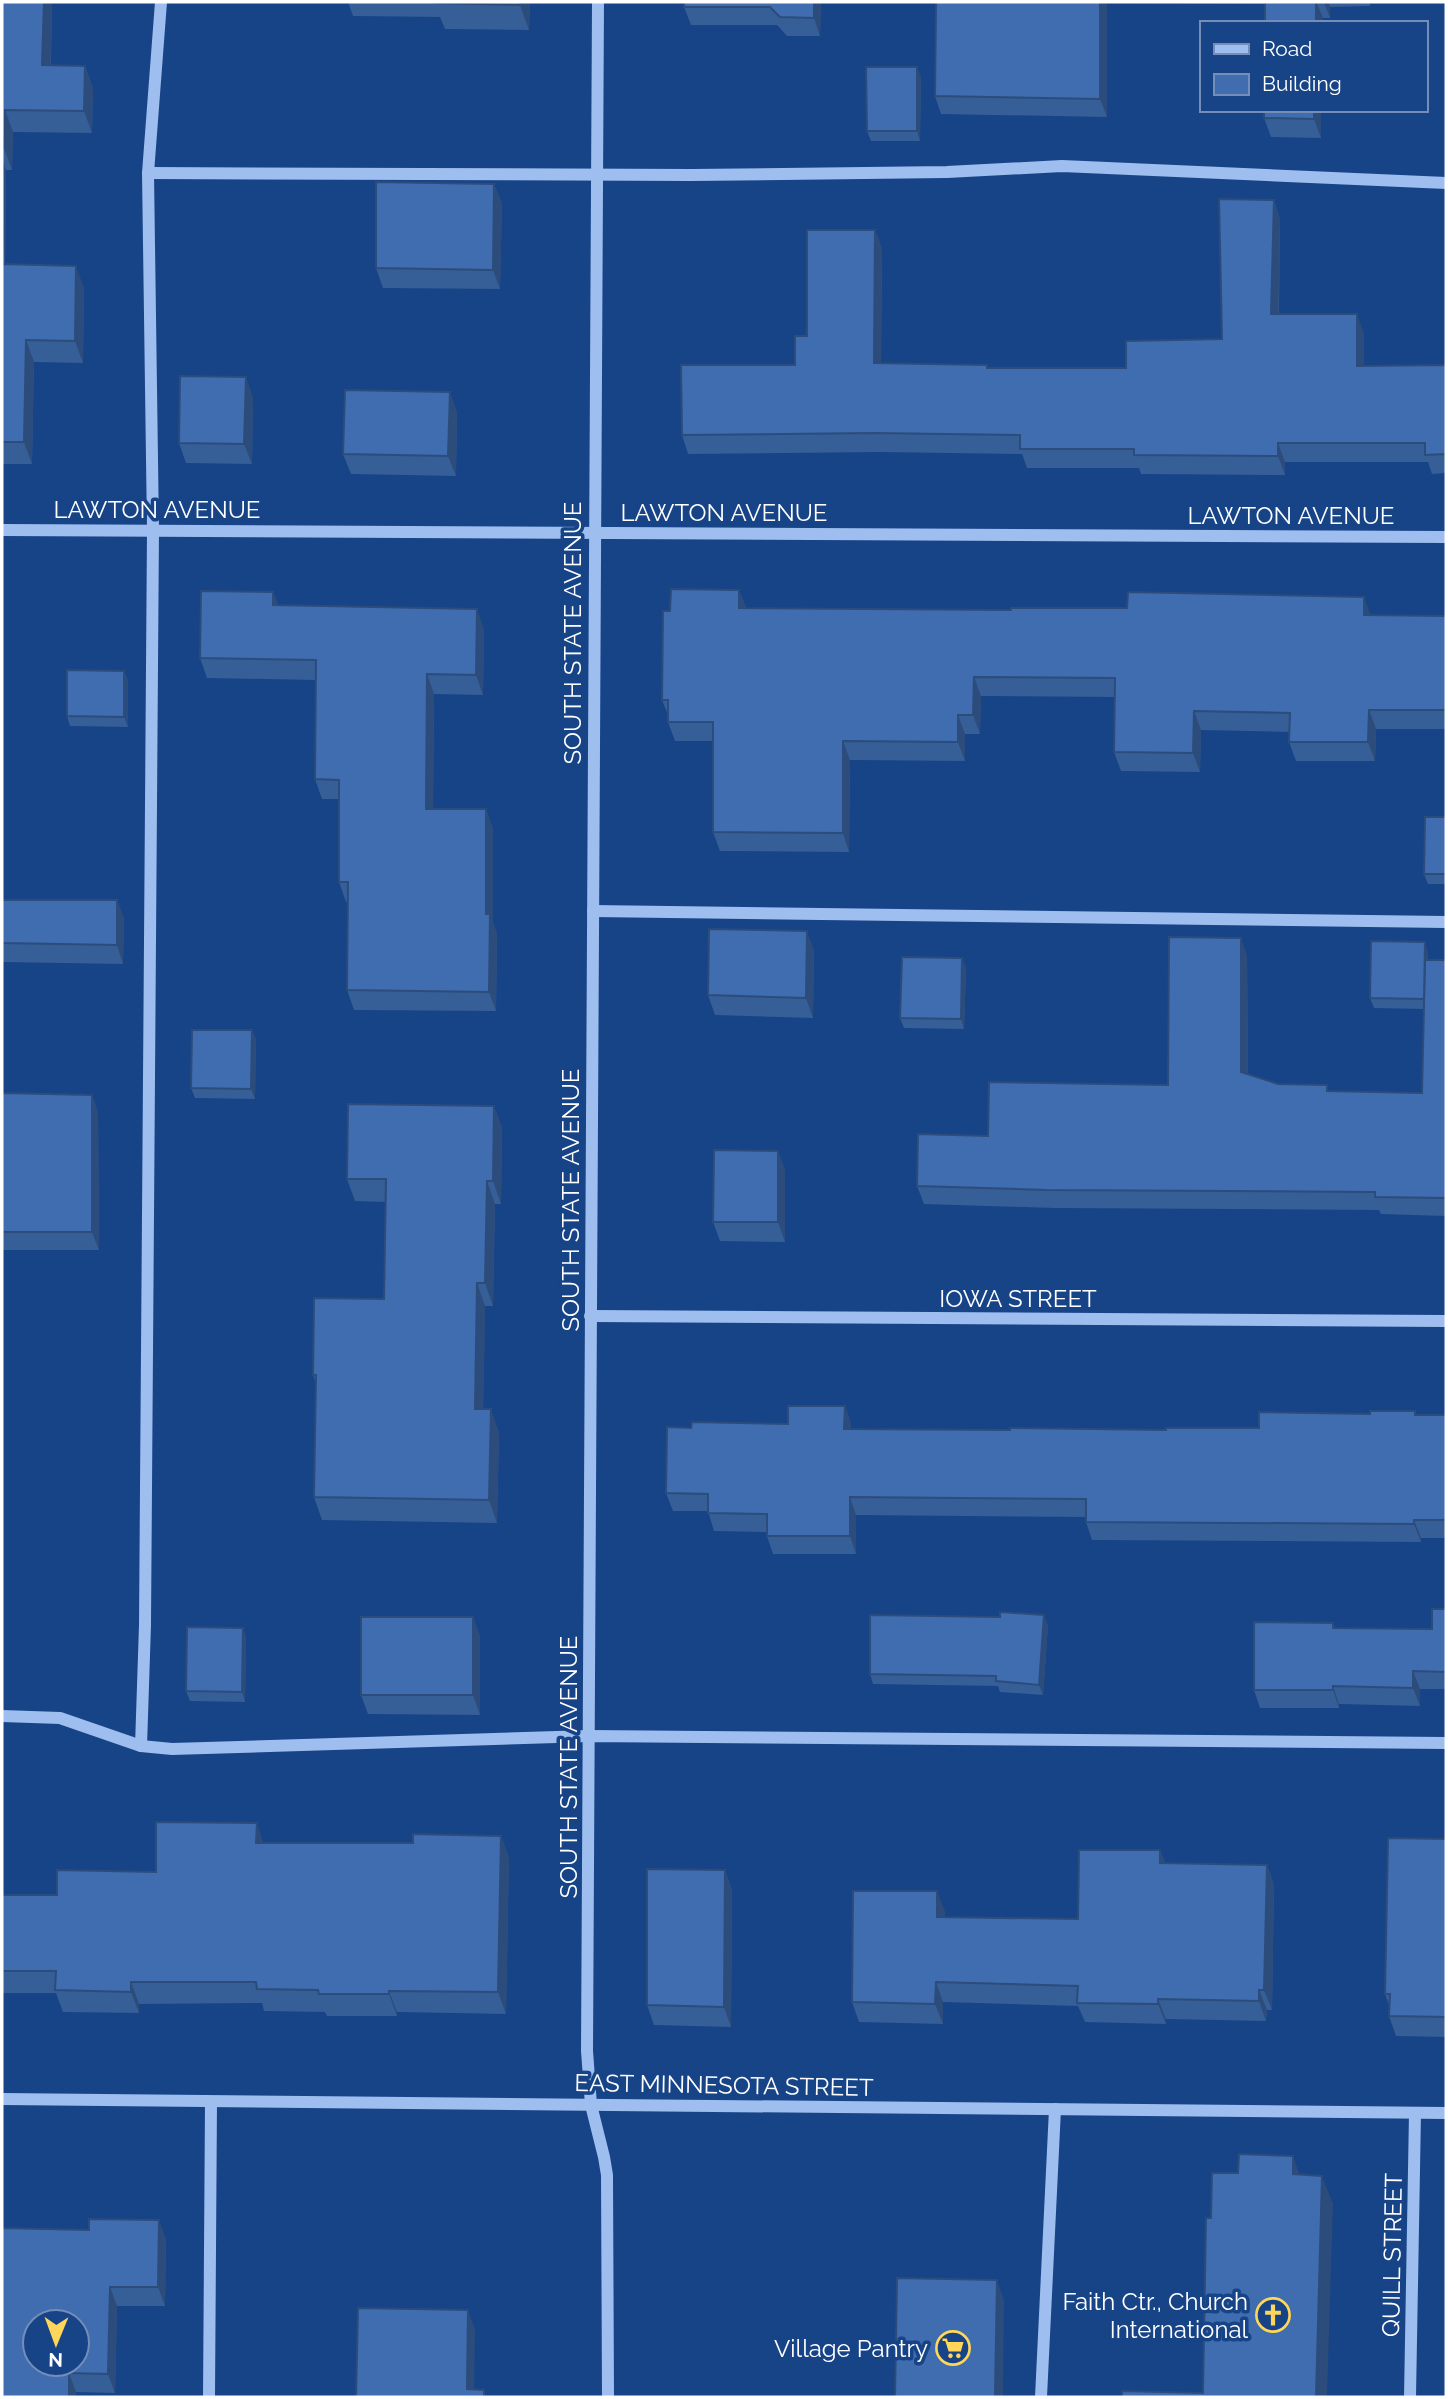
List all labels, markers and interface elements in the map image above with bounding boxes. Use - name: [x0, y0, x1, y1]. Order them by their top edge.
- legend: [1200, 21, 1427, 112]
- text: Road: [1262, 36, 1312, 61]
- text: Building: [1262, 71, 1342, 96]
- street label: LAWTON AVENUE: [54, 495, 260, 524]
- street label: LAWTON AVENUE: [621, 498, 827, 527]
- street label: LAWTON AVENUE: [1188, 501, 1394, 530]
- street label: SOUTH STATE AVENUE: [558, 502, 587, 764]
- street label: SOUTH STATE AVENUE: [556, 1069, 585, 1331]
- street label: IOWA STREET: [939, 1284, 1097, 1313]
- street label: SOUTH STATE AVENUE: [554, 1636, 583, 1898]
- street label: EAST MINNESOTA STREET: [574, 2068, 874, 2102]
- street label: QUILL STREET: [1376, 2172, 1408, 2337]
- place label: Faith Ctr., Church International: [1062, 2287, 1248, 2344]
- church icon: Faith Ctr., Church International: [1254, 2296, 1292, 2334]
- north arrow: [21, 2308, 91, 2378]
- supermarket icon: Village Pantry: [934, 2329, 972, 2367]
- place label: Village Pantry: [774, 2334, 928, 2363]
- text: N: [48, 2349, 63, 2371]

